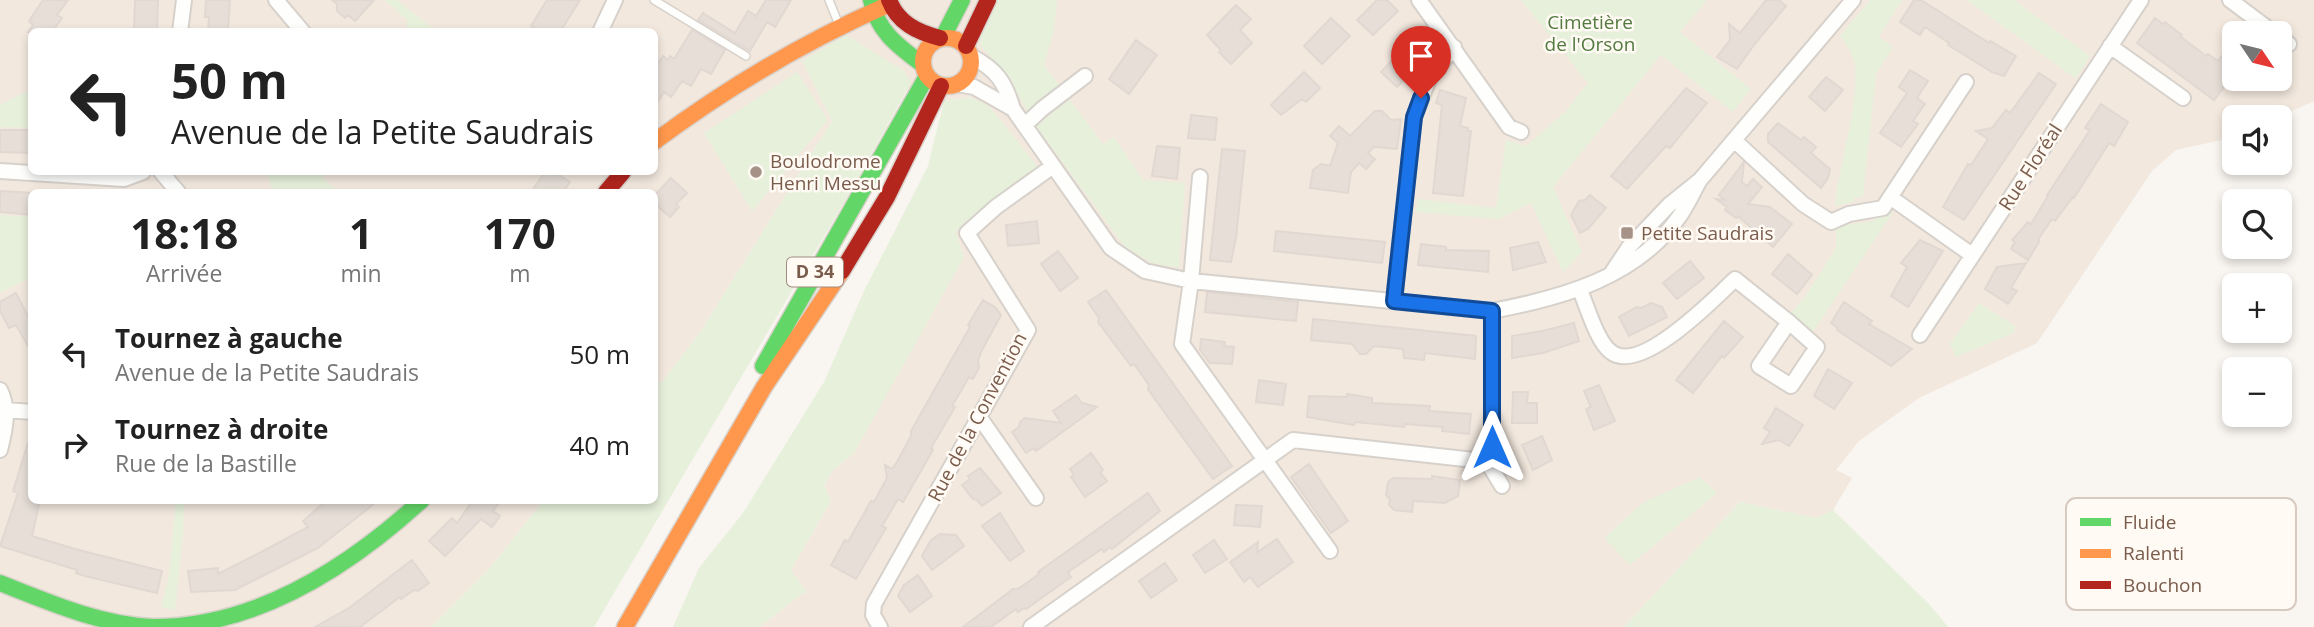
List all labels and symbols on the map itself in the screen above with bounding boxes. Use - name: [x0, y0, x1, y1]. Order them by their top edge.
- park label: Cimetière de l'Orson: [1545, 9, 1635, 57]
- north arrow: [2222, 21, 2292, 91]
- pin: [1391, 26, 1451, 98]
- street label: Rue Floréal: [1992, 118, 2068, 216]
- place label: Boulodrome Henri Messu: [770, 148, 881, 196]
- marker: Boulodrome Henri Messu: [748, 164, 764, 180]
- place label: Petite Saudrais: [1641, 220, 1773, 246]
- marker: Petite Saudrais: [1619, 225, 1635, 241]
- road number: D 34: [787, 258, 843, 286]
- street label: Rue de la Convention: [921, 328, 1033, 506]
- position arrow: [1455, 410, 1529, 484]
- legend: [2066, 498, 2296, 610]
- text: Fluide: [2123, 509, 2176, 535]
- text: Ralenti: [2123, 540, 2184, 566]
- text: Bouchon: [2123, 572, 2202, 598]

